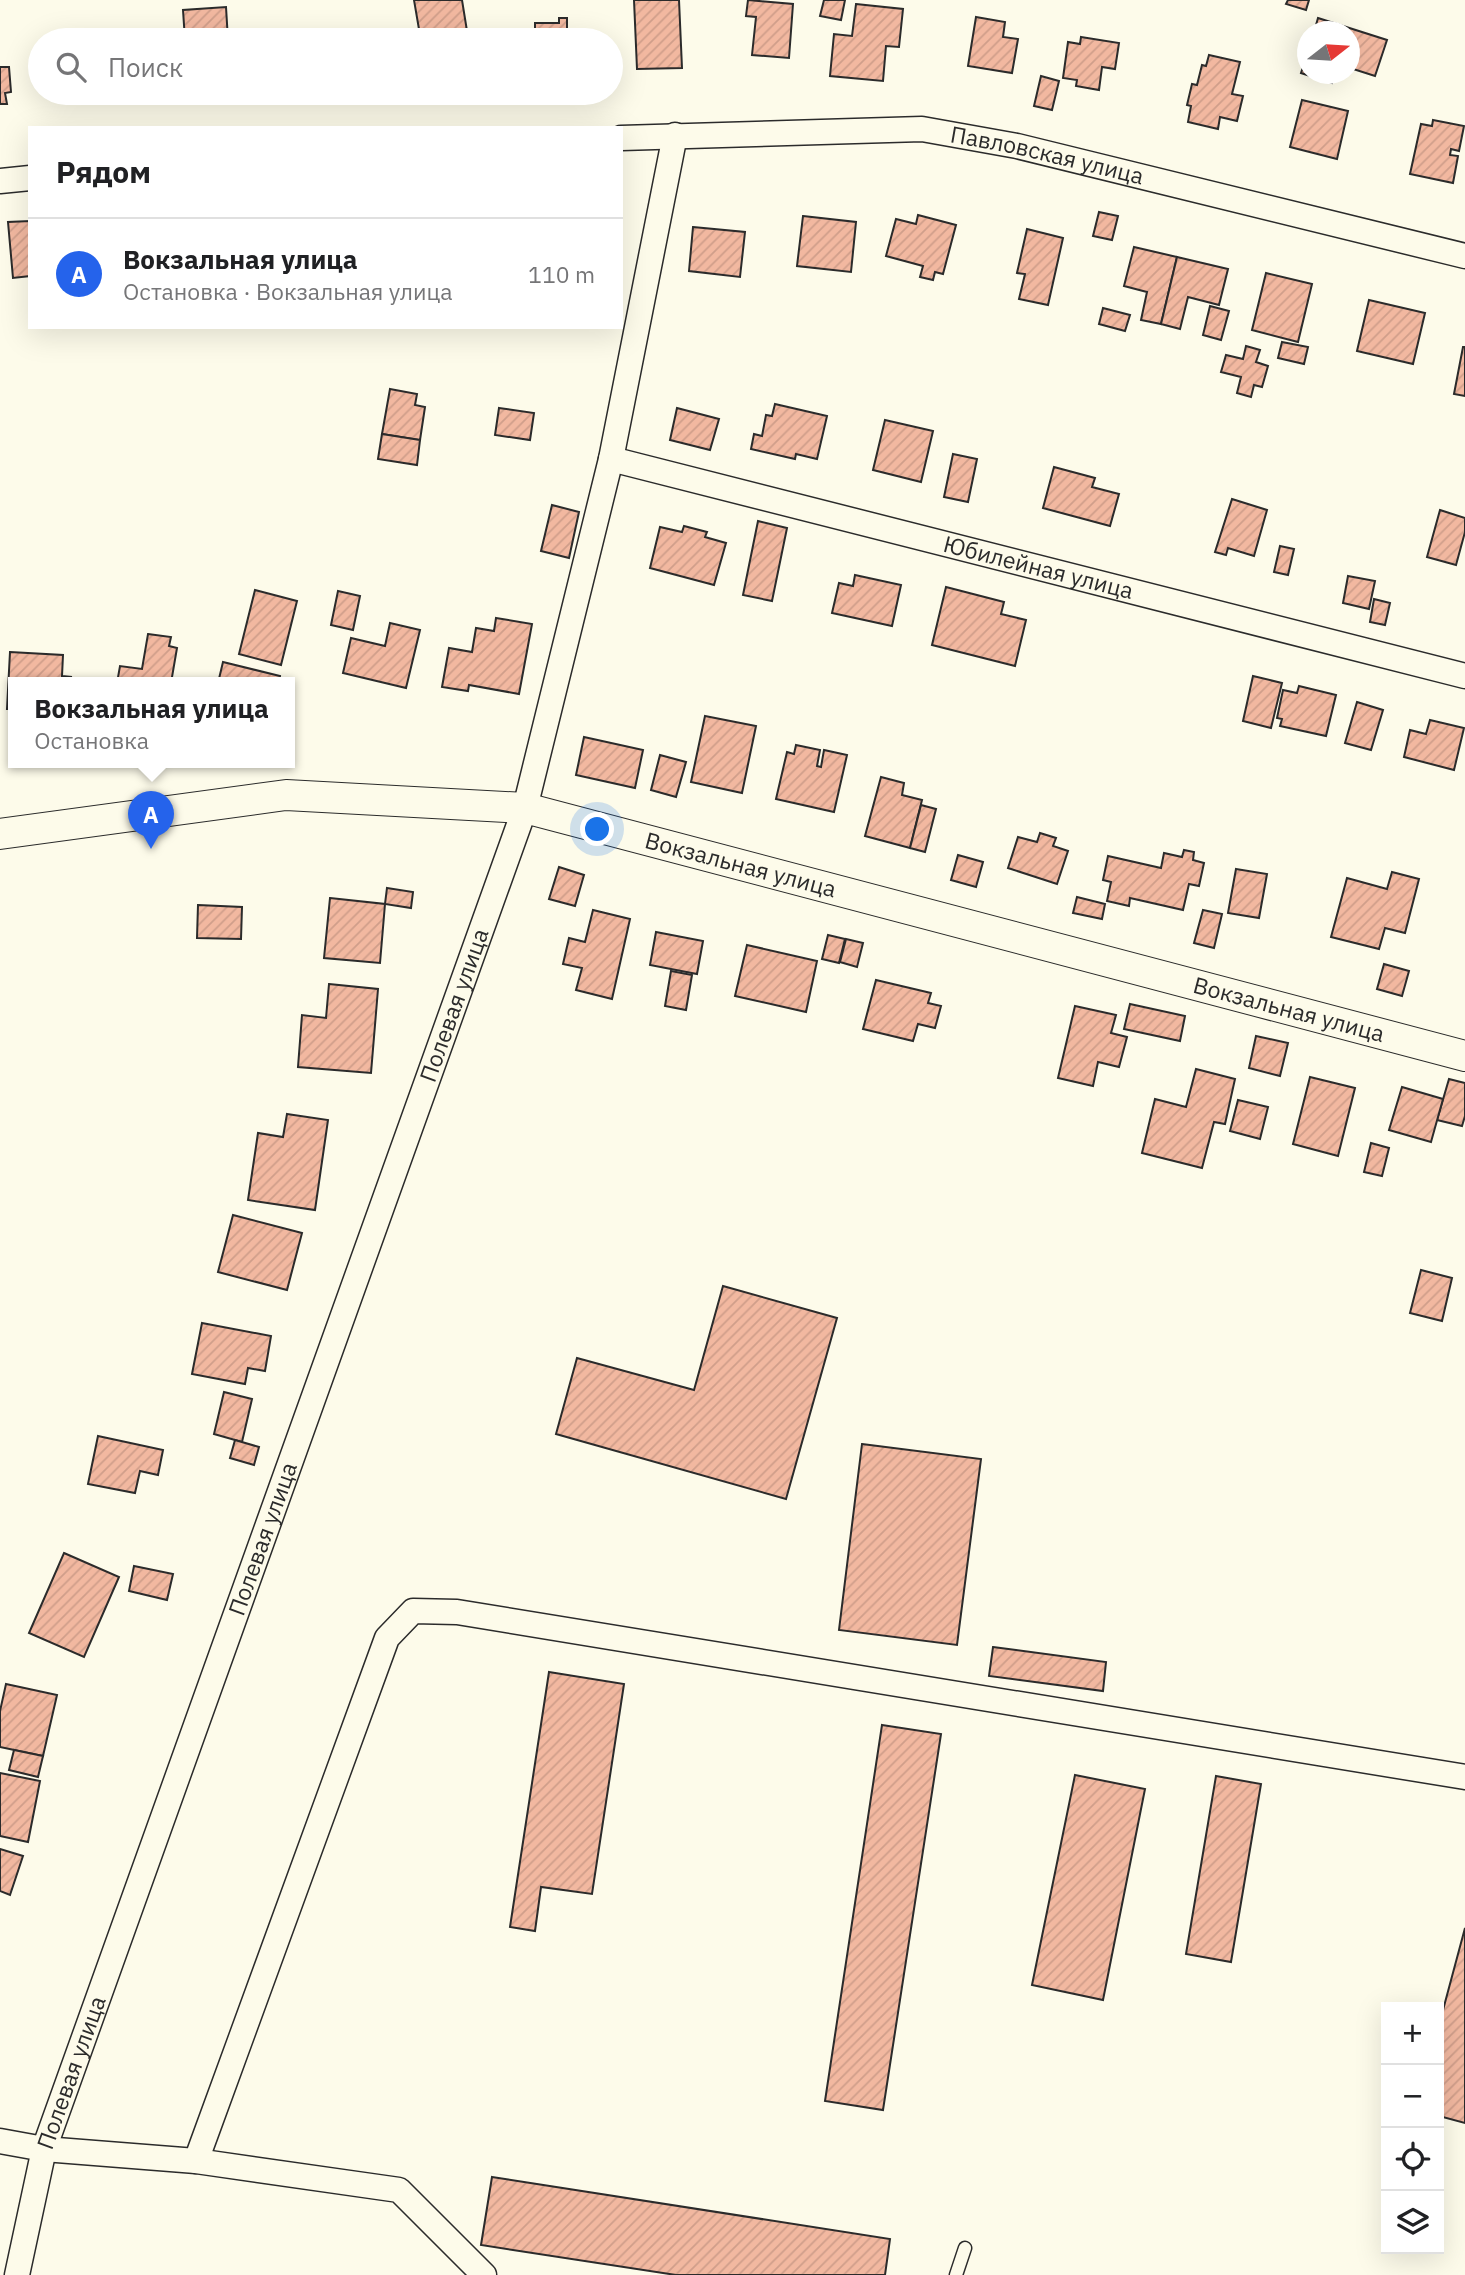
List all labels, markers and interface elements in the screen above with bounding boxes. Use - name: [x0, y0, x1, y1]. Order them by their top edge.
- north arrow: [1297, 21, 1360, 84]
- search box: [28, 28, 623, 105]
- icon: search: [52, 48, 90, 86]
- text: Поиск: [108, 50, 183, 84]
- street label: Павловская улица: [948, 118, 1147, 191]
- text: Рядом: [56, 152, 151, 191]
- text: Вокзальная улица: [123, 242, 358, 276]
- text: A: [71, 259, 87, 289]
- text: 110 m: [528, 259, 595, 289]
- text: Остановка · Вокзальная улица: [123, 276, 453, 306]
- street label: Юбилейная улица: [940, 528, 1137, 605]
- popup: [8, 677, 295, 768]
- text: Вокзальная улица: [34, 691, 269, 725]
- text: Остановка: [34, 725, 149, 755]
- pin: A: [128, 791, 174, 849]
- your location: [580, 812, 614, 846]
- street label: Вокзальная улица: [642, 824, 840, 904]
- street label: Полевая улица: [412, 924, 495, 1086]
- street label: Вокзальная улица: [1190, 969, 1388, 1048]
- street label: Полевая улица: [221, 1458, 303, 1619]
- street label: Полевая улица: [29, 1991, 112, 2153]
- map controls: [1381, 2002, 1444, 2254]
- button: +: [1381, 2002, 1444, 2065]
- button: −: [1381, 2065, 1444, 2128]
- button: locate: [1381, 2128, 1444, 2191]
- button: layers: [1381, 2191, 1444, 2254]

